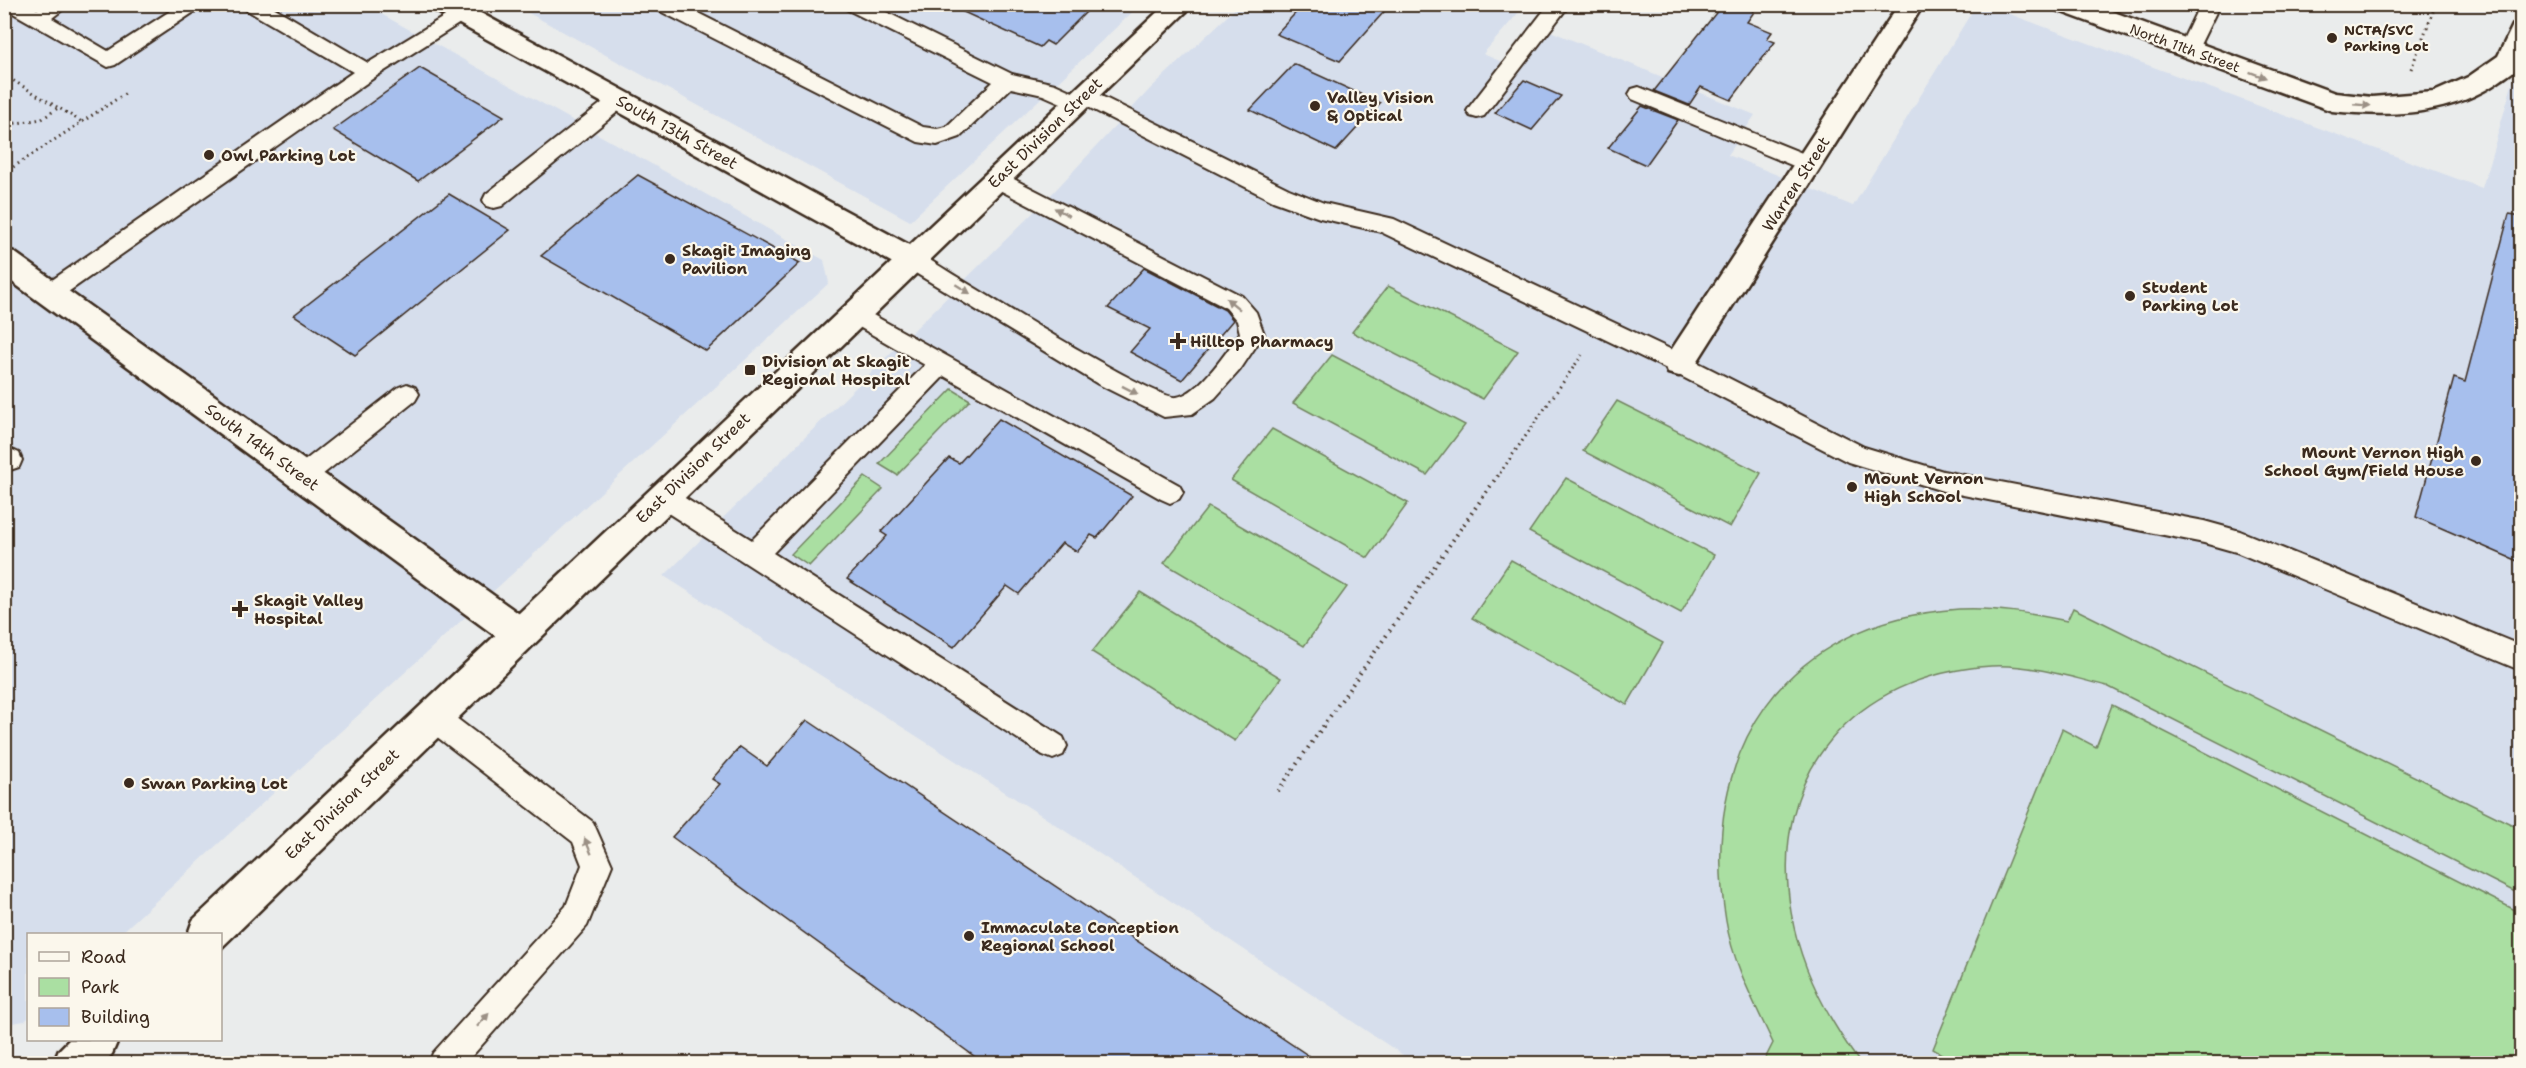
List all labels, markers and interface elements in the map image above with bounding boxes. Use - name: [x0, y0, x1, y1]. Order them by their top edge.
- street label: North 11th Street: [2127, 20, 2243, 76]
- place label: NCTA/SVC Parking Lot: [2344, 21, 2429, 55]
- marker: NCTA/SVC Parking Lot: [2325, 31, 2339, 45]
- one-way arrow: [2249, 70, 2267, 80]
- street label: East Division Street: [983, 73, 1107, 193]
- place label: Valley Vision & Optical: [1327, 87, 1434, 126]
- street label: South 13th Street: [613, 90, 741, 174]
- marker: Valley Vision & Optical: [1308, 99, 1322, 113]
- one-way arrow: [2353, 100, 2372, 110]
- street label: Warren Street: [1757, 132, 1835, 236]
- place label: Owl Parking Lot: [221, 145, 356, 166]
- marker: Owl Parking Lot: [202, 148, 216, 162]
- one-way arrow: [1053, 207, 1070, 217]
- place label: Skagit Imaging Pavilion: [682, 240, 811, 279]
- marker: Skagit Imaging Pavilion: [663, 252, 677, 266]
- place label: Student Parking Lot: [2142, 277, 2239, 316]
- one-way arrow: [955, 283, 971, 294]
- marker: Student Parking Lot: [2123, 289, 2137, 303]
- one-way arrow: [1225, 298, 1241, 311]
- place label: Hilltop Pharmacy: [1190, 331, 1334, 352]
- marker: Hilltop Pharmacy: [1171, 334, 1185, 348]
- place label: Division at Skagit Regional Hospital: [762, 351, 910, 390]
- marker: Division at Skagit Regional Hospital: [743, 363, 757, 377]
- one-way arrow: [1122, 385, 1139, 395]
- street label: South 14th Street: [201, 399, 323, 495]
- street label: East Division Street: [631, 408, 755, 528]
- place label: Mount Vernon High School Gym/Field House: [2264, 442, 2464, 481]
- marker: Mount Vernon High School Gym/Field House: [2469, 454, 2483, 468]
- place label: Mount Vernon High School: [1864, 468, 1984, 507]
- marker: Mount Vernon High School: [1845, 480, 1859, 494]
- place label: Skagit Valley Hospital: [254, 590, 364, 629]
- marker: Skagit Valley Hospital: [231, 600, 249, 618]
- street label: East Division Street: [280, 744, 404, 864]
- place label: Swan Parking Lot: [141, 773, 288, 794]
- marker: Swan Parking Lot: [122, 776, 136, 790]
- one-way arrow: [584, 837, 593, 854]
- place label: Immaculate Conception Regional School: [981, 917, 1179, 956]
- marker: Immaculate Conception Regional School: [962, 929, 976, 943]
- legend: [27, 933, 222, 1041]
- text: Road: [81, 945, 126, 969]
- text: Park: [81, 975, 120, 999]
- text: Building: [81, 1005, 150, 1029]
- one-way arrow: [476, 1013, 489, 1028]

